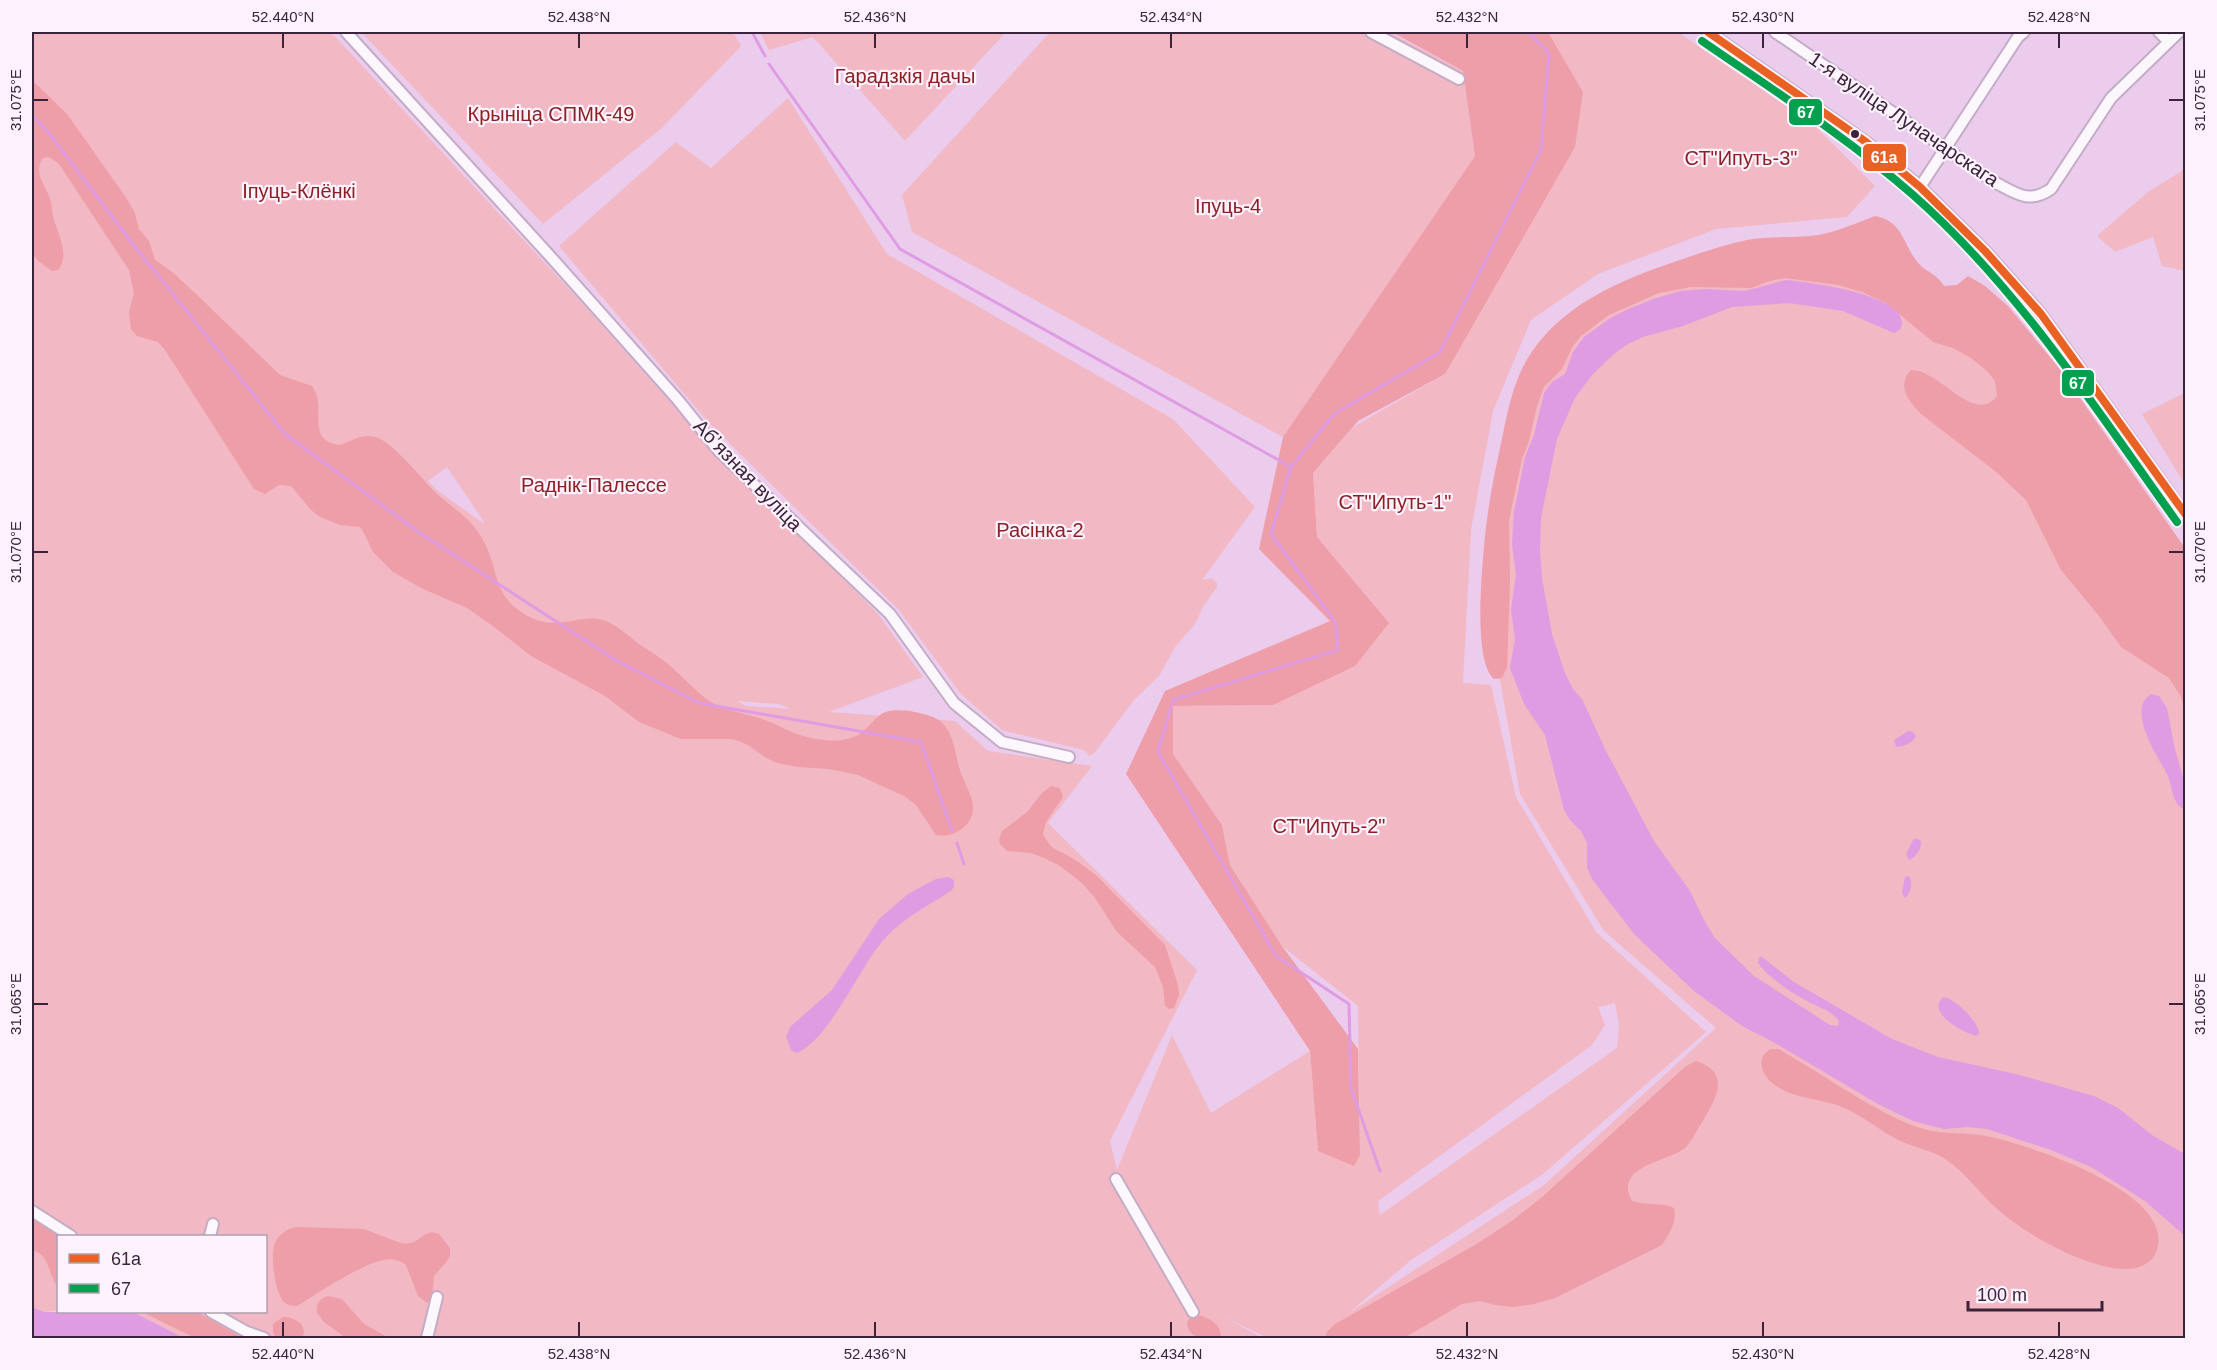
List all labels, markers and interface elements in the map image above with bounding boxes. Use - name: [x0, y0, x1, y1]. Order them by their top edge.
- text: 52.440°N: [252, 8, 314, 25]
- text: 52.438°N: [548, 8, 610, 25]
- text: 52.436°N: [844, 8, 906, 25]
- text: 52.434°N: [1140, 8, 1202, 25]
- text: 52.432°N: [1436, 8, 1498, 25]
- text: 52.430°N: [1732, 8, 1794, 25]
- text: 52.428°N: [2028, 8, 2090, 25]
- street label: 1-я вуліца Луначарскага: [1805, 47, 2004, 191]
- park label: Гарадзкія дачы: [835, 65, 975, 87]
- text: 31.075°E: [7, 69, 24, 131]
- text: 31.075°E: [2191, 69, 2208, 131]
- line badge: 67: [1788, 98, 1823, 126]
- park label: Крыніца СПМК-49: [468, 103, 634, 125]
- text: 67: [1797, 104, 1815, 121]
- unlabelled marker: [1849, 128, 1861, 140]
- line badge: 61а: [1862, 143, 1907, 172]
- park label: СТ"Ипуть-3": [1685, 147, 1797, 169]
- text: 61а: [1871, 149, 1897, 166]
- park label: Іпуць-Клёнкі: [242, 180, 356, 202]
- park label: Іпуць-4: [1195, 195, 1261, 217]
- line badge: 67: [2061, 369, 2095, 397]
- text: 67: [2069, 375, 2087, 392]
- street label: Абʼязная вуліца: [689, 415, 807, 536]
- park label: Раднік-Палессе: [521, 474, 667, 496]
- park label: СТ"Ипуть-1": [1339, 491, 1451, 513]
- park label: Расінка-2: [996, 519, 1084, 541]
- text: 31.070°E: [7, 521, 24, 583]
- text: 31.070°E: [2191, 521, 2208, 583]
- park label: СТ"Ипуть-2": [1273, 815, 1385, 837]
- text: 31.065°E: [7, 973, 24, 1035]
- text: 31.065°E: [2191, 973, 2208, 1035]
- legend: [57, 1235, 267, 1313]
- text: 61а: [111, 1249, 142, 1269]
- scale bar: [1968, 1274, 2102, 1312]
- text: 67: [111, 1279, 131, 1299]
- text: 100 m: [1977, 1285, 2027, 1305]
- text: 52.440°N: [252, 1345, 314, 1362]
- text: 52.438°N: [548, 1345, 610, 1362]
- text: 52.436°N: [844, 1345, 906, 1362]
- text: 52.434°N: [1140, 1345, 1202, 1362]
- text: 52.432°N: [1436, 1345, 1498, 1362]
- text: 52.430°N: [1732, 1345, 1794, 1362]
- text: 52.428°N: [2028, 1345, 2090, 1362]

